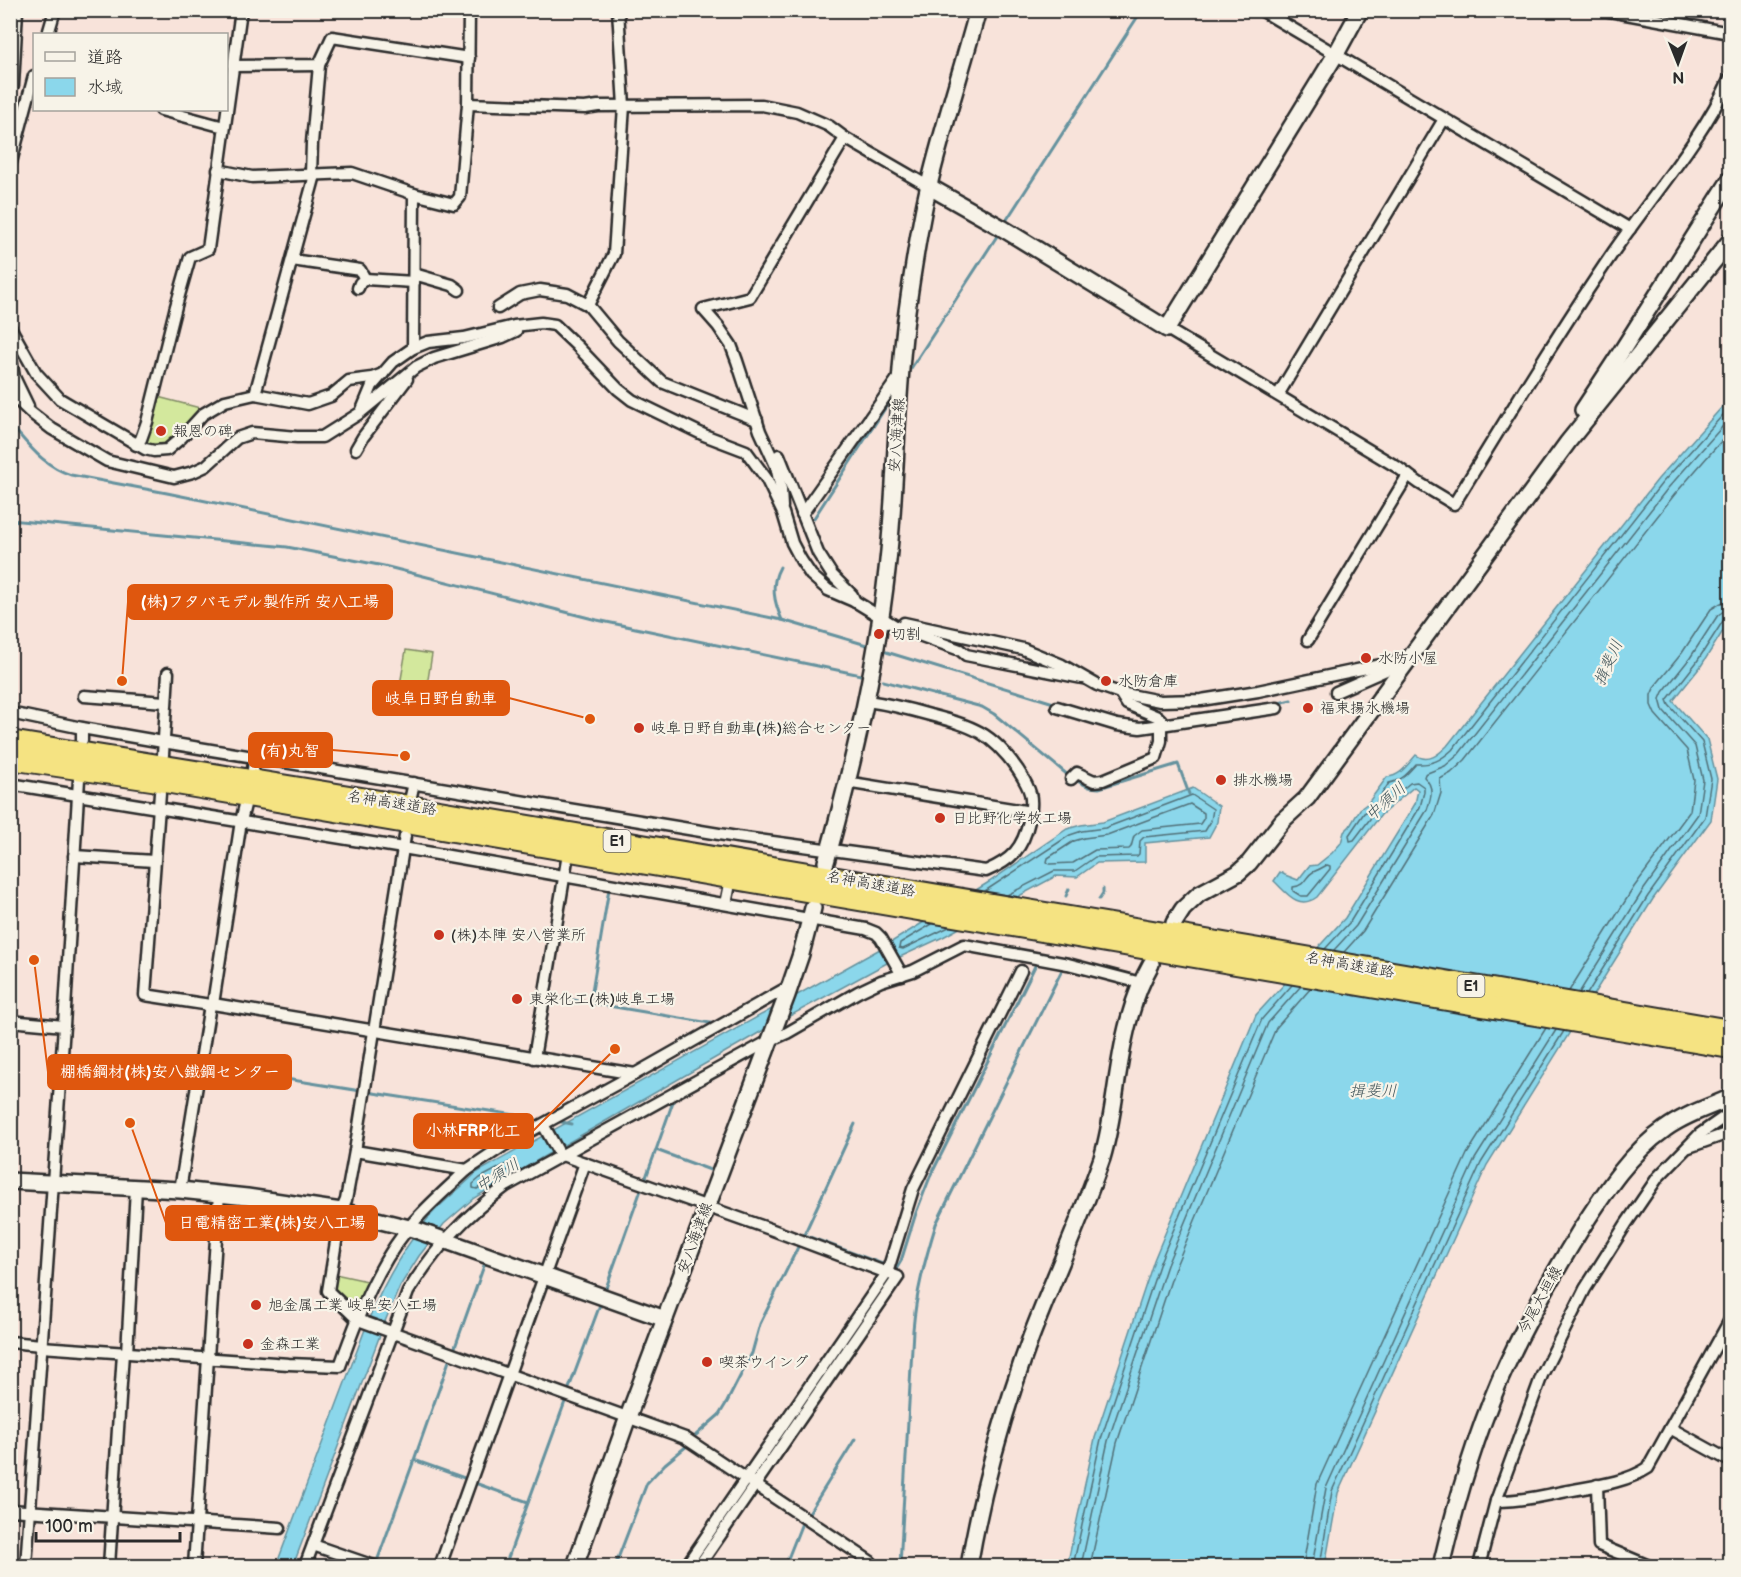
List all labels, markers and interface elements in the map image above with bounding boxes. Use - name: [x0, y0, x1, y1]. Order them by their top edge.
- legend: [33, 33, 228, 111]
- north arrow: [1648, 33, 1708, 93]
- text: 道路: [87, 47, 123, 68]
- text: N: [1672, 67, 1684, 86]
- text: 水域: [87, 77, 123, 98]
- street label: 安八海津線: [885, 397, 909, 473]
- place label: 報恩の碑: [173, 422, 233, 441]
- marker: 報恩の碑: [154, 424, 168, 438]
- callout: (株)フタバモデル製作所 安八工場: [128, 585, 392, 619]
- text: (株)フタバモデル製作所 安八工場: [141, 593, 379, 612]
- place label: 切割: [891, 625, 921, 644]
- marker: 切割: [872, 627, 886, 641]
- water label: 揖斐川: [1591, 637, 1627, 689]
- place label: 水防小屋: [1378, 649, 1438, 668]
- marker: 水防小屋: [1359, 651, 1373, 665]
- place label: 水防倉庫: [1118, 672, 1178, 691]
- marker: 水防倉庫: [1099, 674, 1113, 688]
- callout: 岐阜日野自動車: [373, 681, 509, 715]
- text: 岐阜日野自動車: [385, 690, 497, 709]
- place label: 福束揚水機場: [1320, 699, 1410, 718]
- marker: 福束揚水機場: [1301, 701, 1315, 715]
- place label: 岐阜日野自動車(株)総合センター: [651, 719, 871, 738]
- marker: 岐阜日野自動車(株)総合センター: [632, 721, 646, 735]
- callout: (有)丸智: [249, 733, 332, 767]
- text: (有)丸智: [260, 742, 320, 761]
- place label: 排水機場: [1233, 771, 1293, 790]
- marker: 排水機場: [1214, 773, 1228, 787]
- water label: 中須川: [1362, 779, 1410, 825]
- street label: 名神高速道路: [346, 787, 438, 819]
- place label: 日比野化学牧工場: [952, 809, 1072, 828]
- marker: 日比野化学牧工場: [933, 811, 947, 825]
- road number: E1: [604, 830, 630, 852]
- street label: 名神高速道路: [825, 867, 917, 901]
- place label: (株)本陣 安八営業所: [451, 926, 586, 945]
- marker: (株)本陣 安八営業所: [432, 928, 446, 942]
- street label: 名神高速道路: [1304, 948, 1396, 982]
- road number: E1: [1458, 975, 1484, 997]
- place label: 東栄化工(株)岐阜工場: [529, 990, 675, 1009]
- marker: 東栄化工(株)岐阜工場: [510, 992, 524, 1006]
- callout: 棚橋鋼材(株)安八鐵鋼センター: [48, 1055, 291, 1089]
- text: 棚橋鋼材(株)安八鐵鋼センター: [60, 1063, 280, 1082]
- water label: 揖斐川: [1349, 1082, 1397, 1101]
- callout: 小林FRP化工: [414, 1114, 533, 1148]
- text: 小林FRP化工: [426, 1122, 520, 1141]
- water label: 中須川: [473, 1155, 523, 1197]
- street label: 安八海津線: [673, 1200, 717, 1276]
- callout: 日電精密工業(株)安八工場: [166, 1206, 377, 1240]
- text: 日電精密工業(株)安八工場: [178, 1214, 366, 1233]
- street label: 今尾大垣線: [1514, 1263, 1566, 1337]
- place label: 旭金属工業 岐阜安八工場: [268, 1296, 437, 1315]
- marker: 旭金属工業 岐阜安八工場: [249, 1298, 263, 1312]
- place label: 金森工業: [260, 1335, 320, 1354]
- marker: 金森工業: [241, 1337, 255, 1351]
- place label: 喫茶ウイング: [719, 1353, 808, 1372]
- marker: 喫茶ウイング: [700, 1355, 714, 1369]
- scale bar: [36, 1505, 180, 1543]
- text: 100 m: [45, 1516, 93, 1537]

